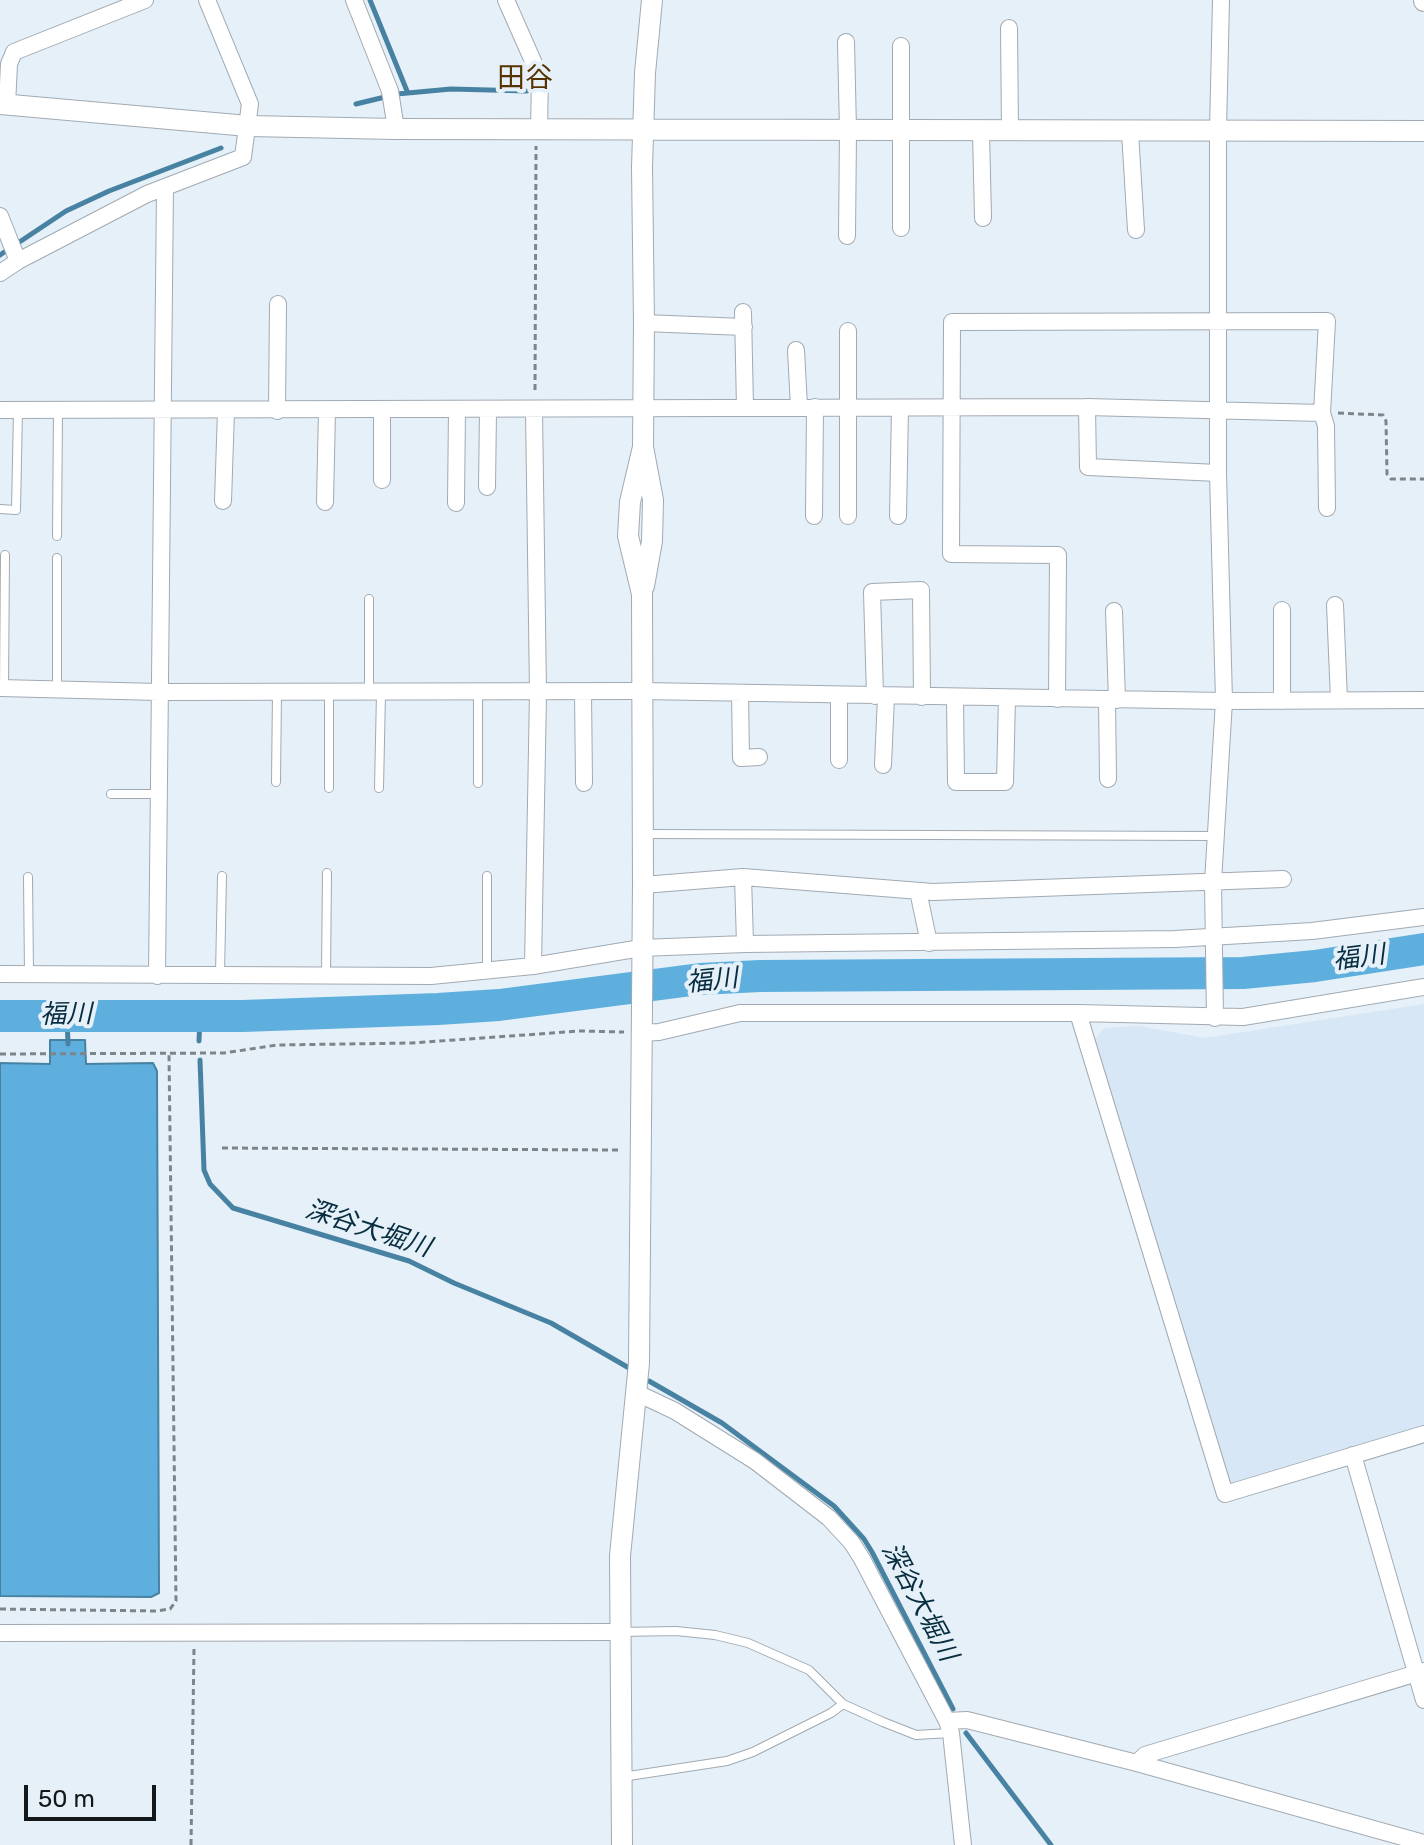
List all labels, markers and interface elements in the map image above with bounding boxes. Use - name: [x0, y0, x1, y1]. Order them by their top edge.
- district label: 田谷: [497, 62, 553, 96]
- water label: 福川: [1331, 939, 1387, 977]
- water label: 福川: [685, 963, 739, 999]
- water label: 福川: [40, 999, 92, 1031]
- water label: 深谷大堀川: [301, 1194, 435, 1264]
- water label: 深谷大堀川: [875, 1537, 963, 1667]
- scale bar: [28, 1769, 160, 1819]
- text: 50 m: [38, 1785, 95, 1813]

